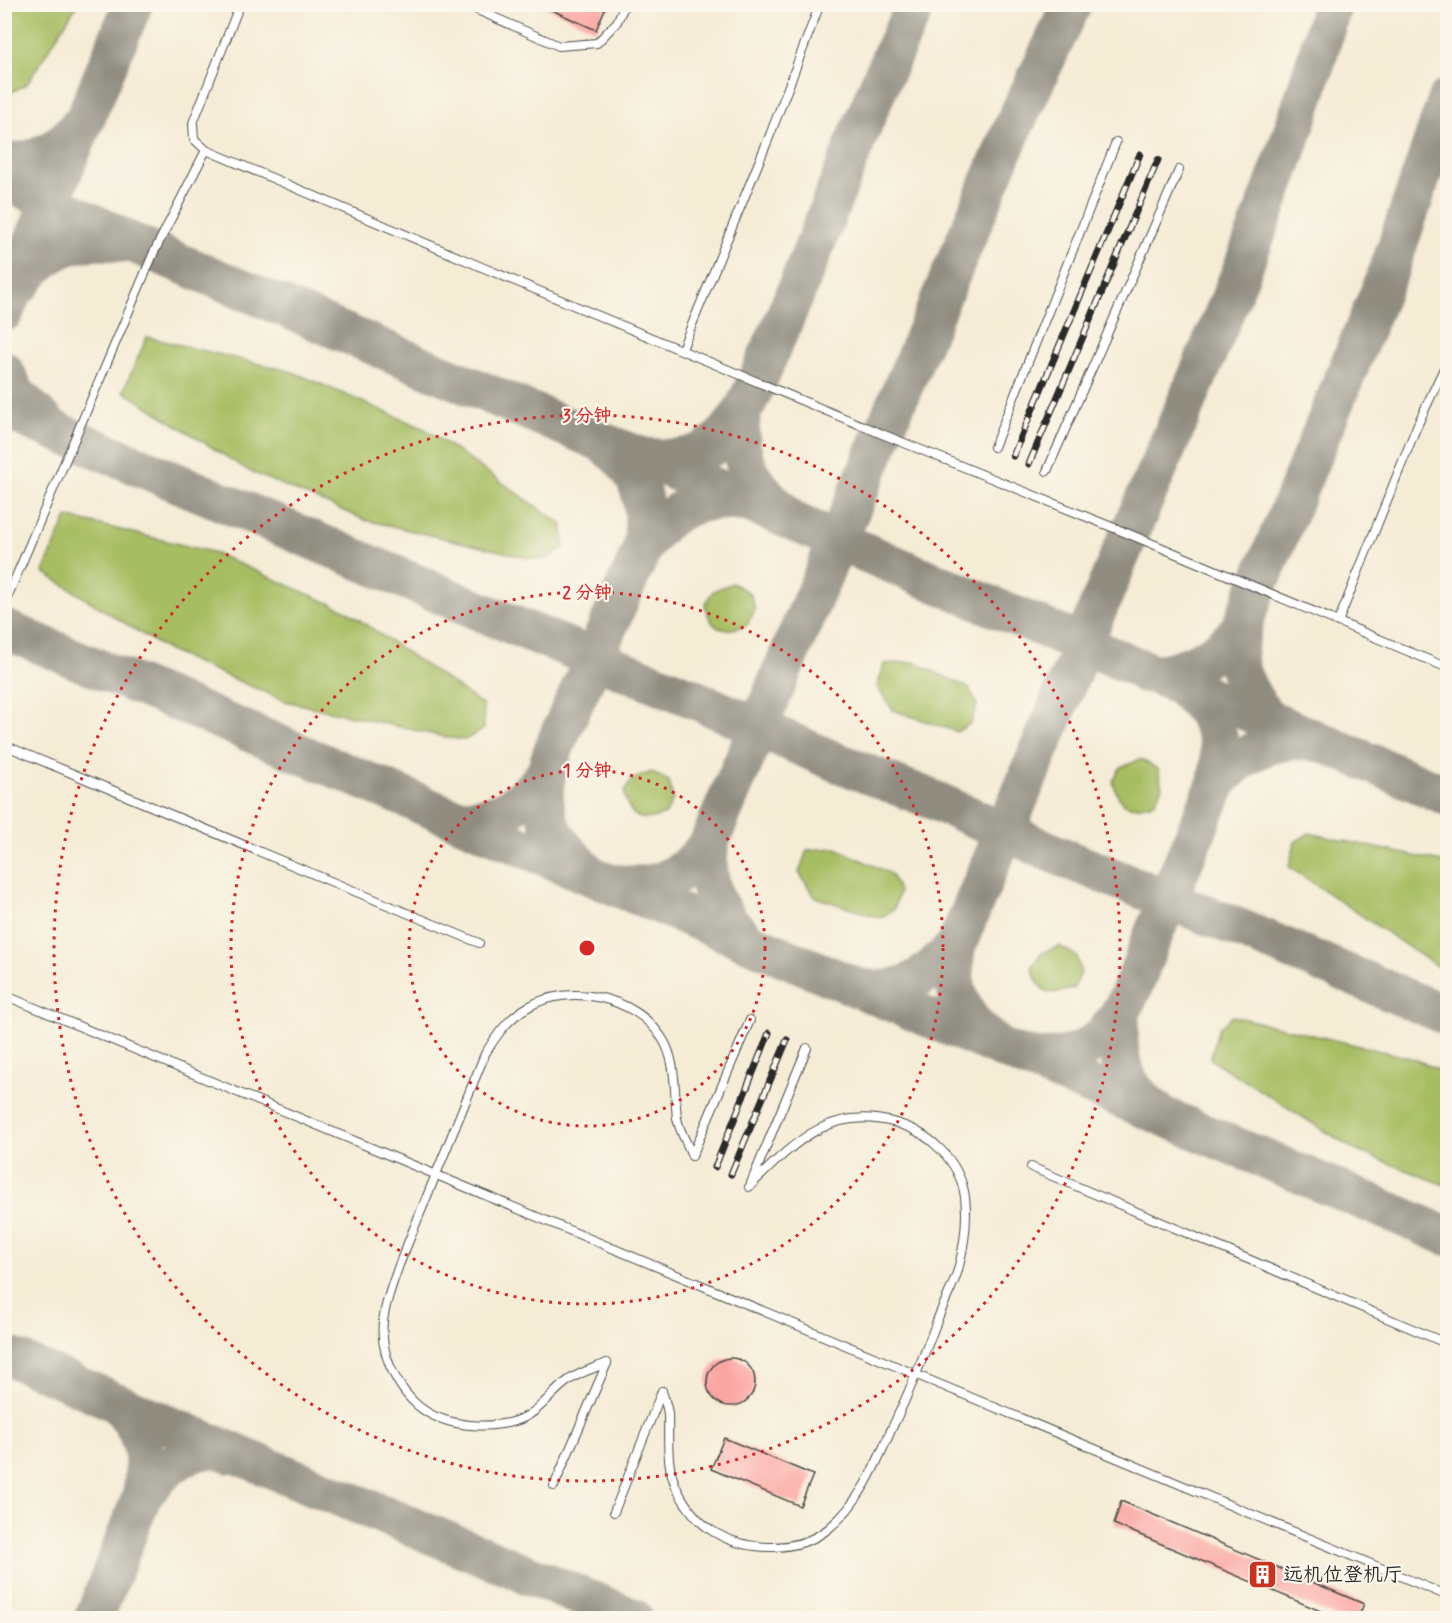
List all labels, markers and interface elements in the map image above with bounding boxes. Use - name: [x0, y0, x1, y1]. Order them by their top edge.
- text: 3 分钟: [563, 404, 612, 428]
- text: 2 分钟: [562, 581, 612, 605]
- text: 1 分钟: [563, 759, 611, 783]
- centre of rings: [577, 938, 597, 958]
- building icon: 远机位登机厅: [1246, 1558, 1278, 1590]
- place label: 远机位登机厅: [1283, 1562, 1403, 1589]

